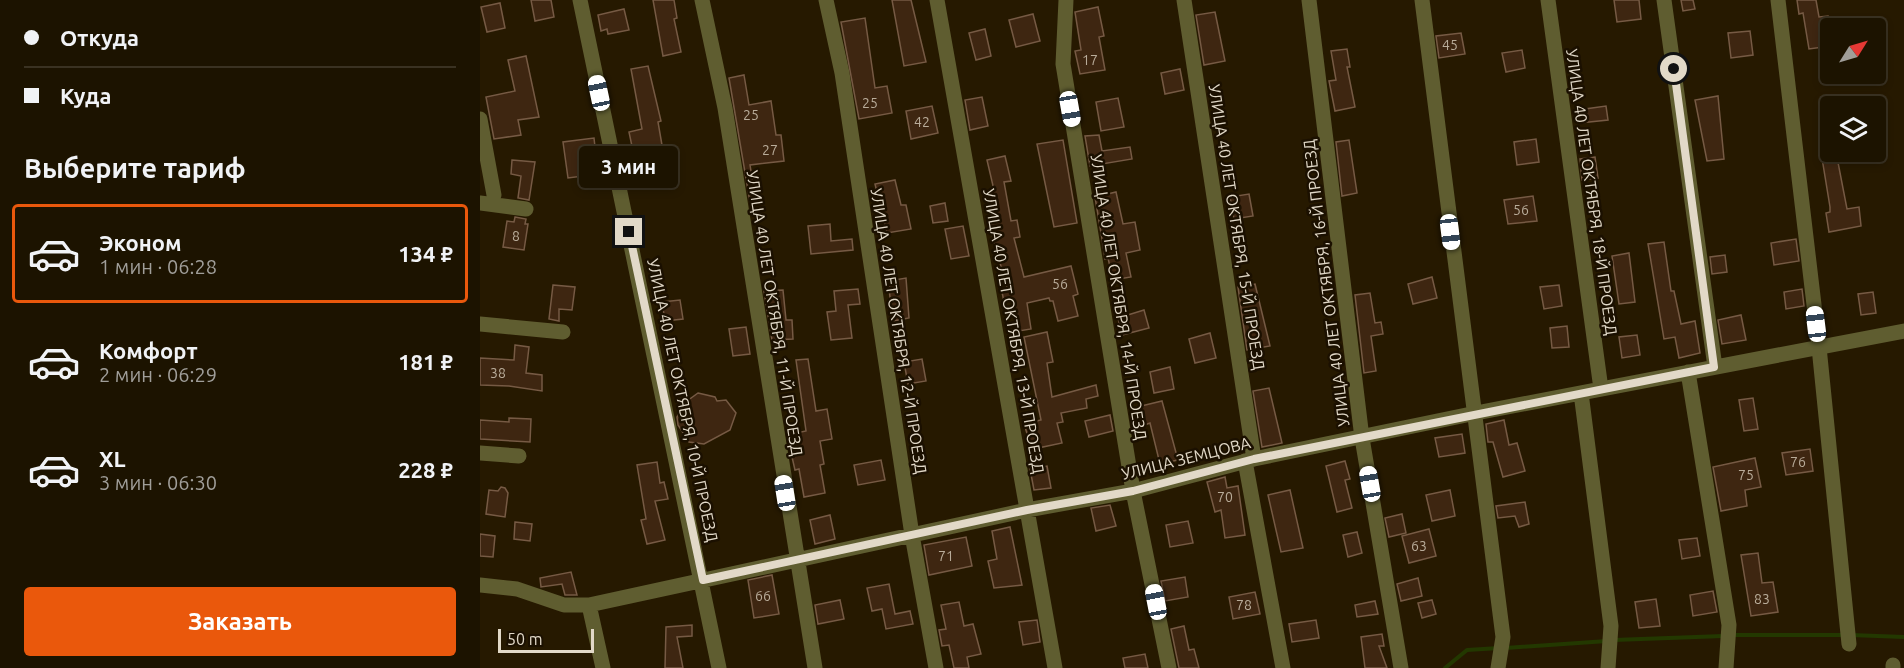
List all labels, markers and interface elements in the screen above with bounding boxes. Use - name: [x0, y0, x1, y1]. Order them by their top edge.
- north arrow: [1820, 18, 1886, 84]
- map controls: [1820, 18, 1886, 162]
- text: Откуда: [60, 25, 139, 50]
- house number: 45: [1442, 37, 1458, 53]
- street label: УЛИЦА 40 ЛЕТ ОКТЯБРЯ, 18-Й ПРОЕЗД: [1563, 48, 1622, 336]
- house number: 17: [1082, 52, 1098, 68]
- route start: [1660, 55, 1687, 82]
- car: [586, 74, 612, 112]
- text: Куда: [60, 83, 111, 108]
- street label: УЛИЦА 40 ЛЕТ ОКТЯБРЯ, 15-Й ПРОЕЗД: [1206, 83, 1269, 371]
- car: [1058, 90, 1082, 128]
- house number: 25: [862, 95, 878, 111]
- button: layers: [1820, 96, 1886, 162]
- house number: 25: [743, 107, 759, 123]
- house number: 42: [914, 114, 930, 130]
- street label: УЛИЦА 40 ЛЕТ ОКТЯБРЯ, 16-Й ПРОЕЗД: [1298, 139, 1353, 428]
- house number: 27: [762, 142, 778, 158]
- callout: 3 мин: [580, 145, 678, 187]
- text: Выберите тариф: [24, 153, 246, 183]
- street label: УЛИЦА 40 ЛЕТ ОКТЯБРЯ, 14-Й ПРОЕЗД: [1088, 153, 1151, 441]
- text: 3 мин: [601, 155, 656, 178]
- street label: УЛИЦА 40 ЛЕТ ОКТЯБРЯ, 11-Й ПРОЕЗД: [744, 169, 807, 457]
- street label: УЛИЦА 40 ЛЕТ ОКТЯБРЯ, 12-Й ПРОЕЗД: [868, 187, 931, 475]
- street label: УЛИЦА 40 ЛЕТ ОКТЯБРЯ, 13-Й ПРОЕЗД: [980, 187, 1049, 475]
- house number: 56: [1513, 202, 1529, 218]
- car: [1439, 213, 1461, 251]
- route end: [615, 218, 642, 245]
- icon: car: [27, 227, 81, 281]
- house number: 8: [512, 228, 520, 244]
- text: Эконом: [99, 230, 181, 255]
- text: 134 ₽: [398, 241, 453, 266]
- text: 1 мин · 06:28: [99, 255, 217, 278]
- street label: УЛИЦА 40 ЛЕТ ОКТЯБРЯ, 10-Й ПРОЕЗД: [644, 257, 723, 543]
- house number: 56: [1052, 276, 1068, 292]
- car: [1805, 305, 1827, 343]
- icon: car: [27, 335, 81, 389]
- text: Комфорт: [99, 338, 198, 363]
- text: 181 ₽: [398, 349, 453, 374]
- text: 2 мин · 06:29: [99, 363, 217, 386]
- house number: 38: [490, 365, 506, 381]
- street label: УЛИЦА ЗЕМЦОВА: [1120, 433, 1253, 483]
- icon: car: [27, 443, 81, 497]
- text: XL: [99, 446, 126, 471]
- house number: 76: [1790, 454, 1806, 470]
- text: 228 ₽: [398, 457, 453, 482]
- car: [1358, 465, 1382, 503]
- house number: 75: [1738, 467, 1754, 483]
- text: 3 мин · 06:30: [99, 471, 217, 494]
- car: [773, 474, 797, 512]
- house number: 70: [1217, 489, 1233, 505]
- house number: 63: [1411, 538, 1427, 554]
- house number: 71: [938, 548, 954, 564]
- car: [1144, 583, 1168, 621]
- button: Заказать: [24, 587, 456, 656]
- house number: 66: [755, 588, 771, 604]
- house number: 83: [1754, 591, 1770, 607]
- house number: 78: [1236, 597, 1252, 613]
- scale bar: [498, 626, 594, 654]
- text: 50 m: [507, 630, 543, 648]

